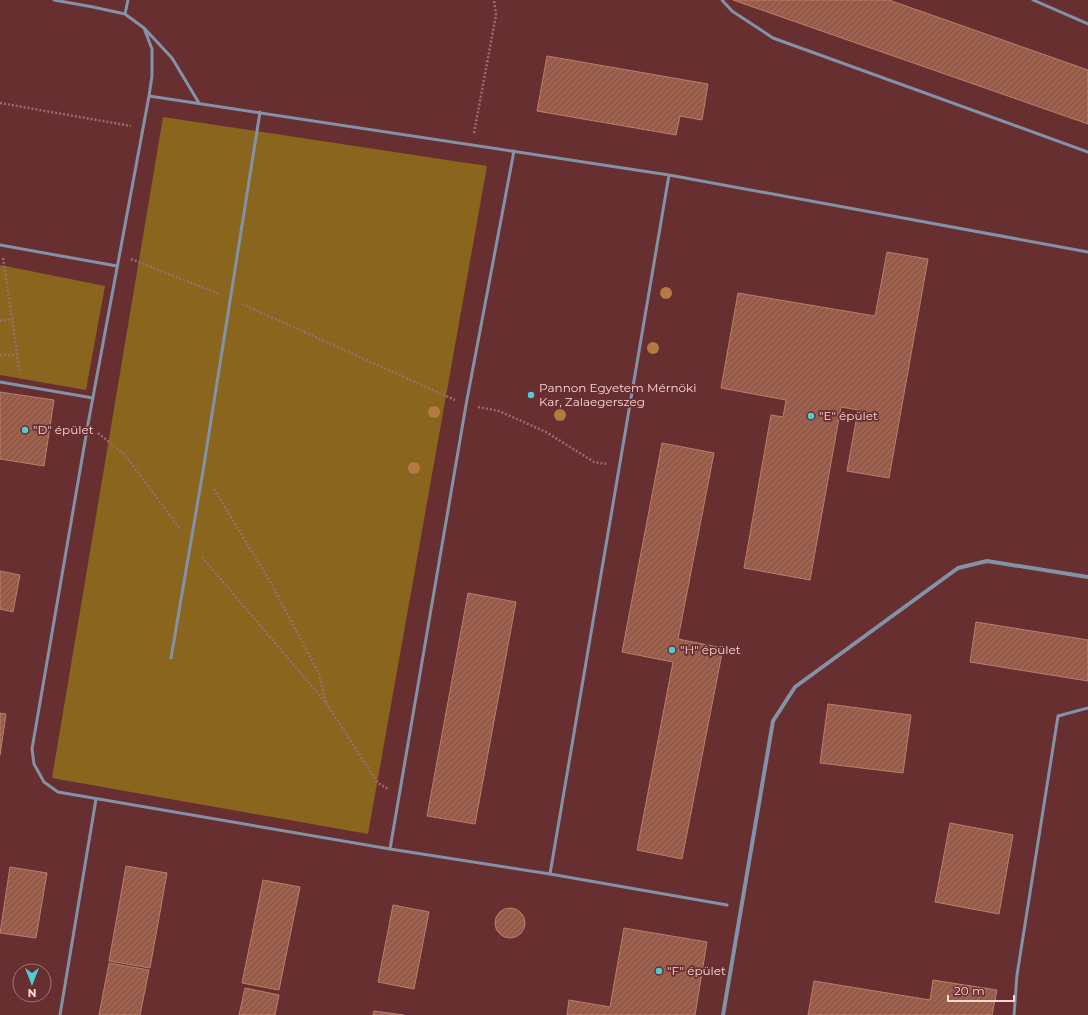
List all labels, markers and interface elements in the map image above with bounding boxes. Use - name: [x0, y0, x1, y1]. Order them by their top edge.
- place label: Pannon Egyetem Mérnöki Kar, Zalaegerszeg: [539, 380, 696, 409]
- marker: Pannon Egyetem Mérnöki Kar, Zalaegerszeg: [526, 390, 536, 400]
- place label: "E" épület: [819, 408, 878, 423]
- marker: "E" épület: [806, 411, 816, 421]
- place label: "D" épület: [33, 422, 94, 437]
- marker: "D" épület: [20, 425, 30, 435]
- place label: "H" épület: [680, 642, 741, 657]
- marker: "H" épület: [667, 645, 677, 655]
- north arrow: [12, 963, 52, 1003]
- place label: "F" épület: [667, 963, 726, 978]
- marker: "F" épület: [654, 966, 664, 976]
- scale bar: [948, 977, 1014, 1003]
- text: 20 m: [954, 983, 985, 998]
- text: N: [28, 986, 36, 1000]

